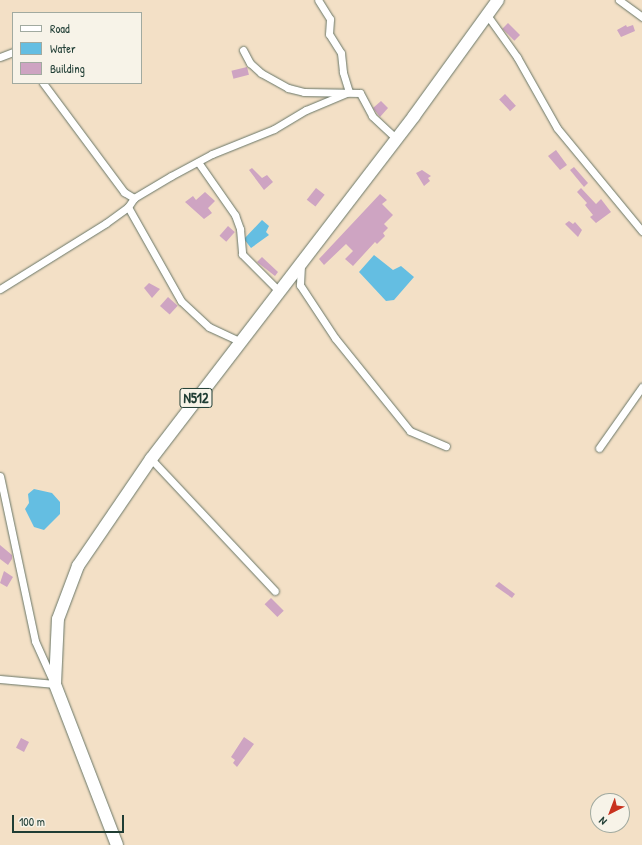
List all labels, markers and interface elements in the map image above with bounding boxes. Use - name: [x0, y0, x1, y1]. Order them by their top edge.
- legend: [12, 12, 142, 84]
- text: Road: [50, 20, 70, 37]
- text: Water: [50, 40, 76, 57]
- text: Building: [50, 60, 85, 77]
- road number: N512: [179, 386, 213, 410]
- north arrow: [590, 793, 630, 833]
- scale bar: [14, 807, 126, 833]
- text: 100 m: [19, 813, 45, 830]
- text: N: [596, 814, 610, 828]

